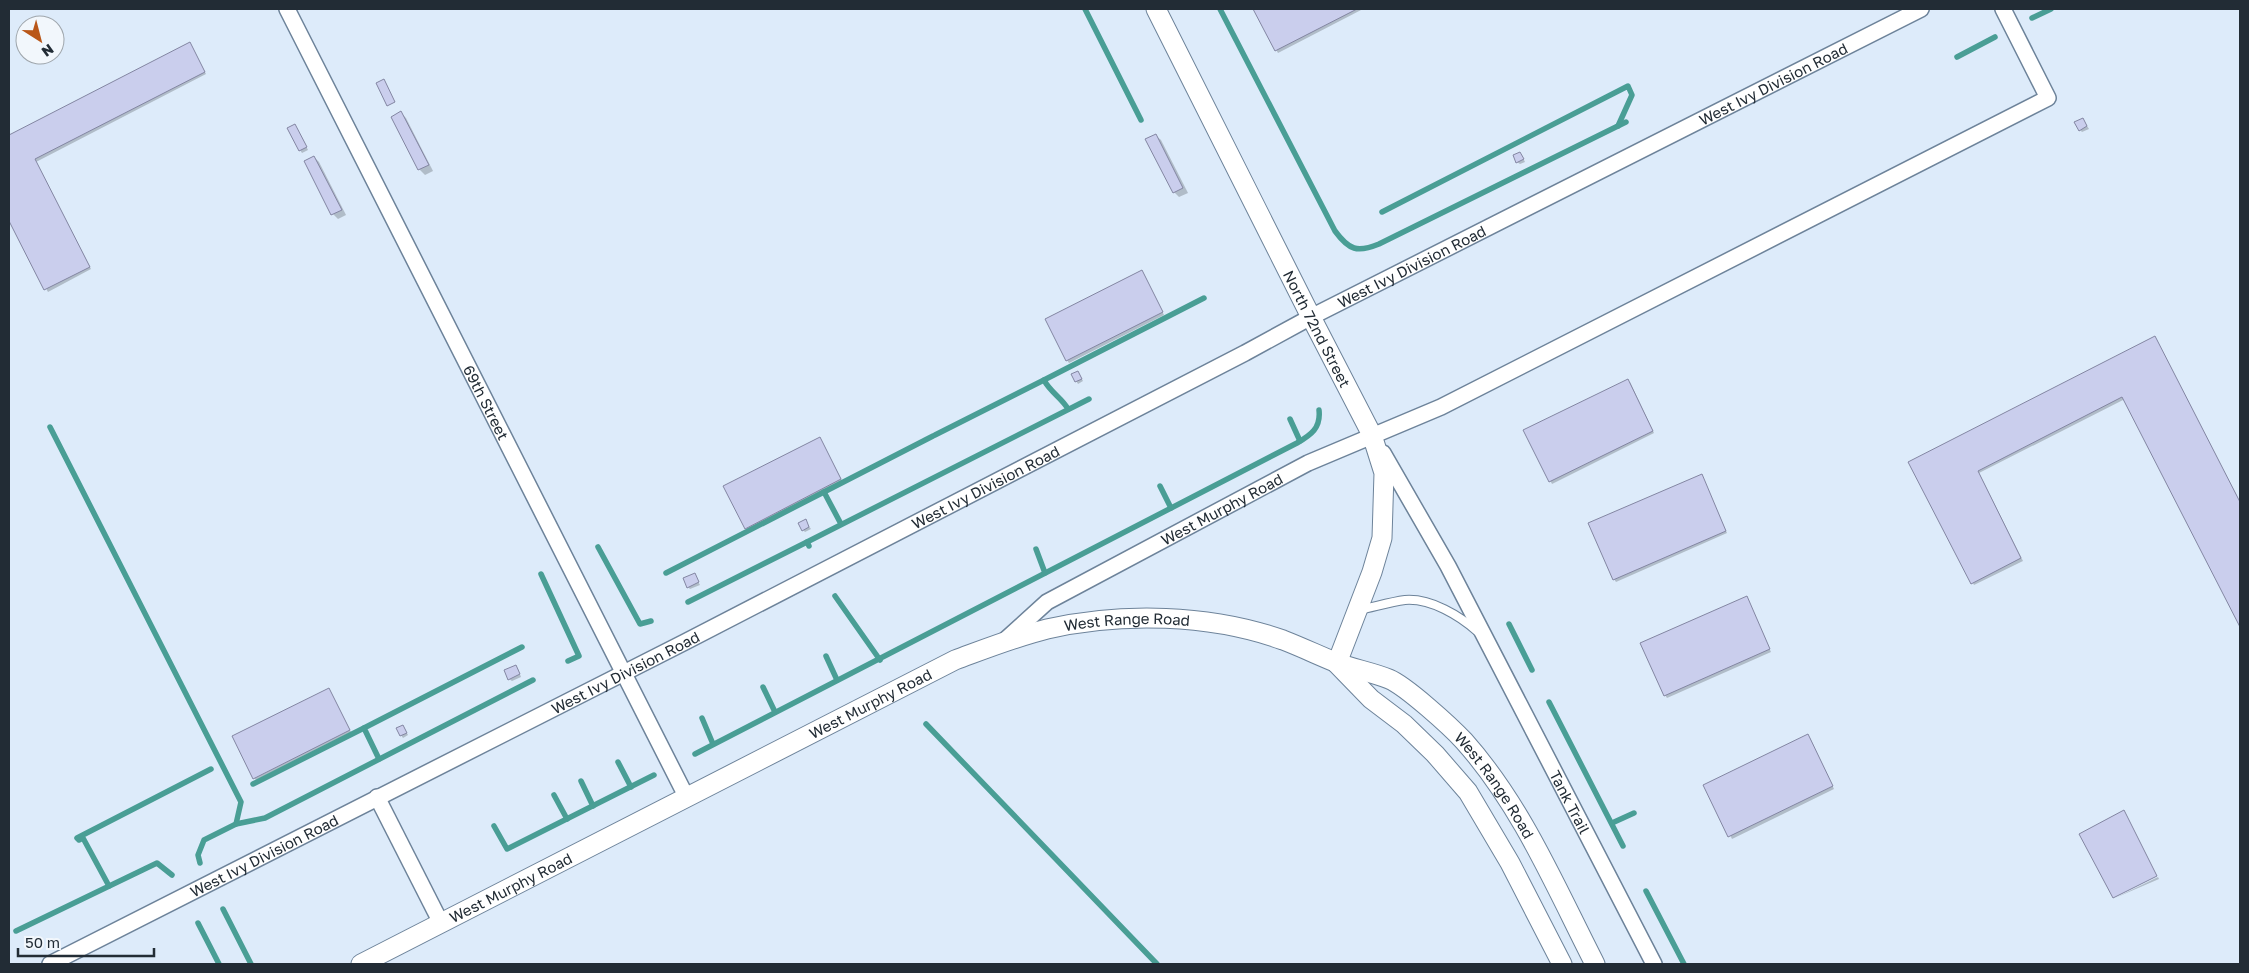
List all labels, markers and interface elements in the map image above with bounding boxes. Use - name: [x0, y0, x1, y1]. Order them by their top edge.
- north arrow: [15, 15, 65, 65]
- street label: West Ivy Division Road: [1696, 39, 1850, 129]
- text: N: [39, 41, 57, 61]
- street label: West Ivy Division Road: [1334, 221, 1489, 311]
- street label: North 72nd Street: [1280, 267, 1355, 390]
- street label: 69th Street: [460, 362, 513, 443]
- street label: West Ivy Division Road: [908, 441, 1062, 533]
- street label: West Murphy Road: [1158, 469, 1286, 549]
- street label: West Range Road: [1062, 609, 1191, 634]
- street label: West Ivy Division Road: [548, 627, 702, 717]
- street label: West Murphy Road: [806, 665, 934, 742]
- street label: West Range Road: [1451, 728, 1538, 841]
- street label: Tank Trail: [1546, 767, 1594, 837]
- street label: West Ivy Division Road: [187, 810, 341, 901]
- street label: West Murphy Road: [446, 849, 575, 926]
- scale bar: [18, 926, 154, 958]
- text: 50 m: [25, 933, 60, 951]

